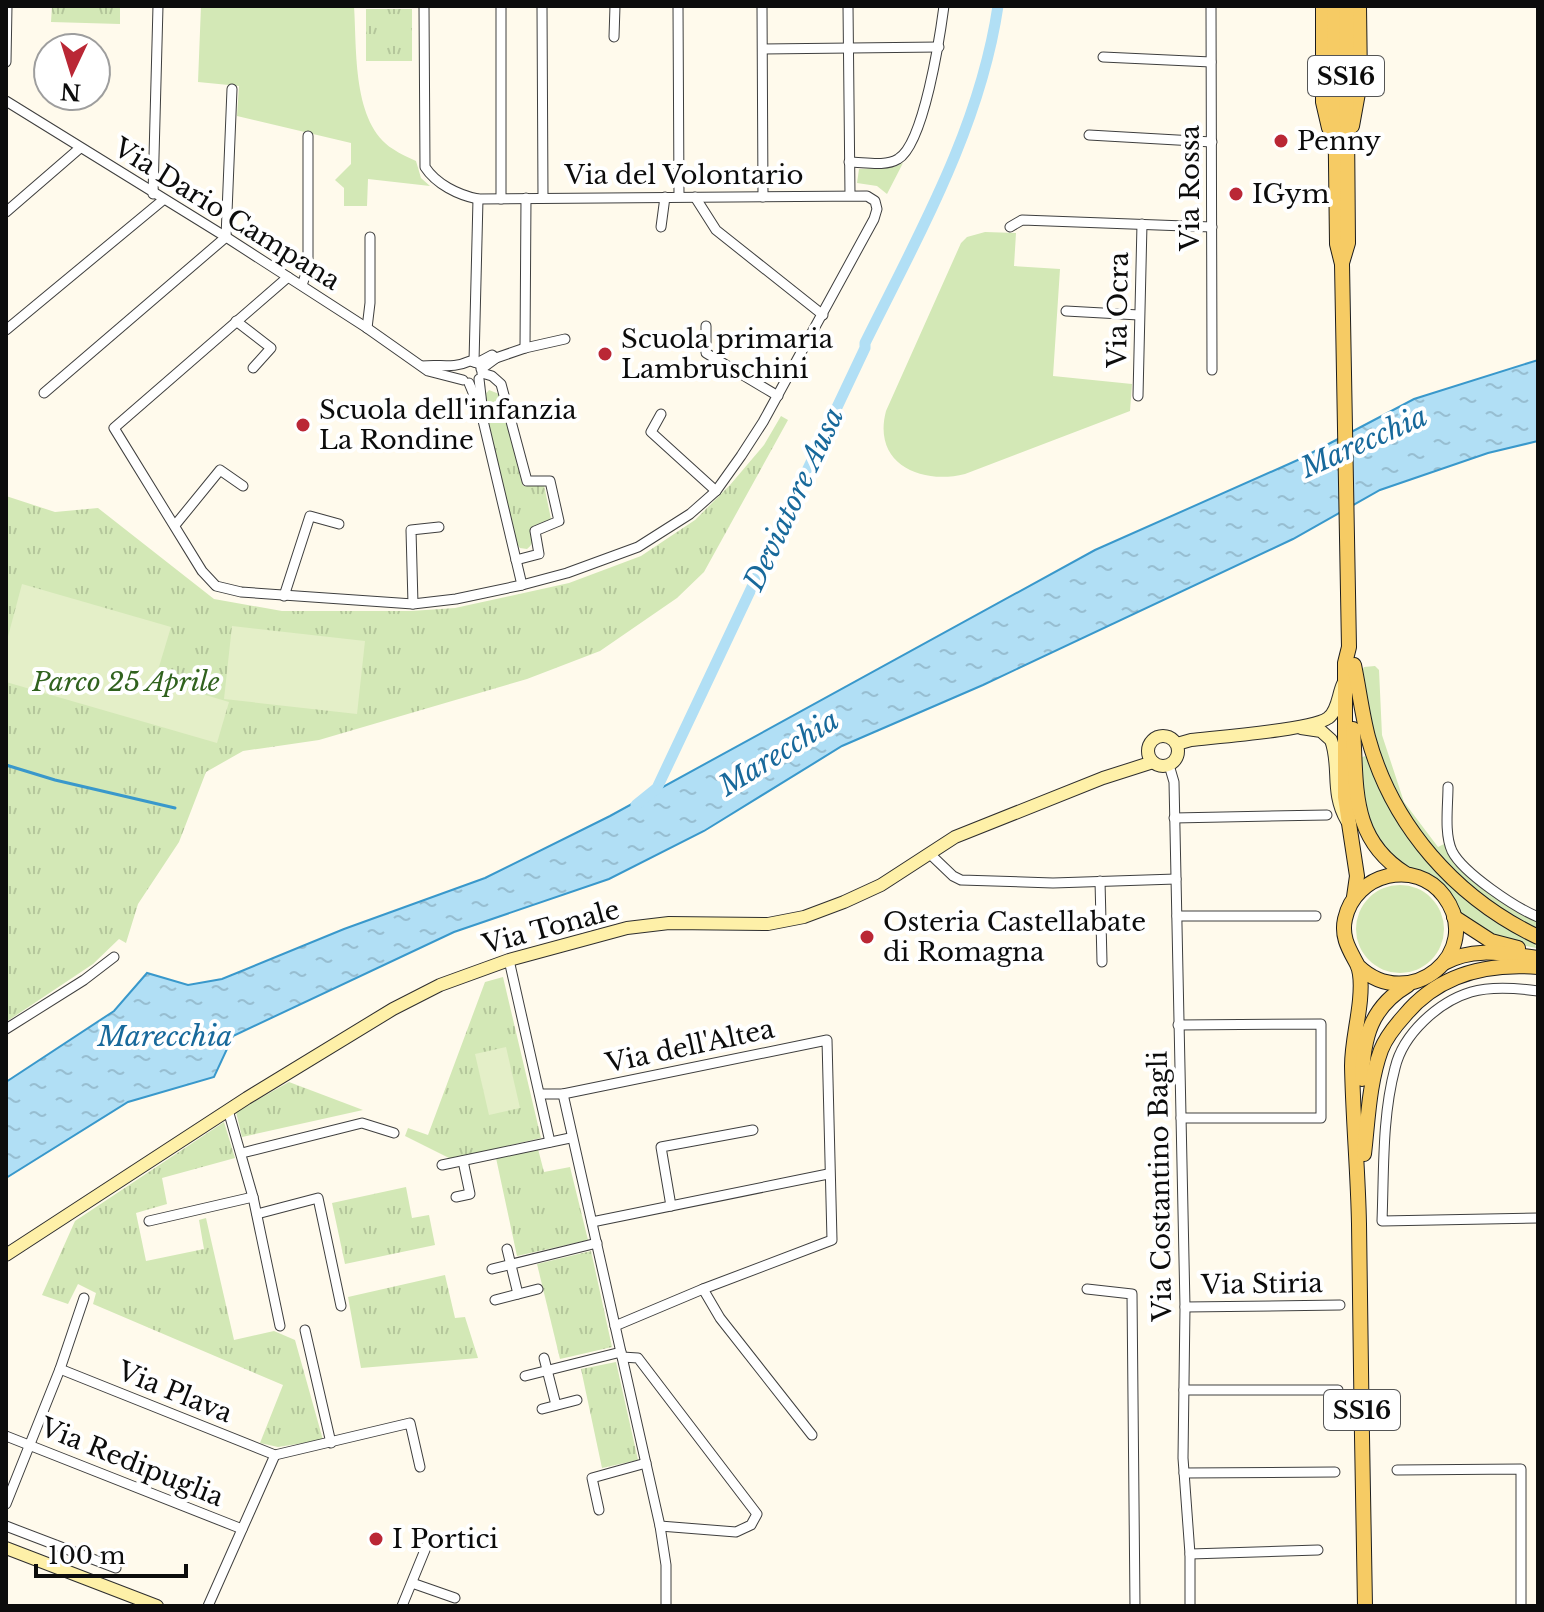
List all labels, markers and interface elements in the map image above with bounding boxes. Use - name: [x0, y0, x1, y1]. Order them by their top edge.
- north arrow: [32, 32, 112, 112]
- road number: SS16: [1308, 56, 1384, 96]
- text: N: [59, 77, 82, 106]
- street label: Via Rossa: [1174, 124, 1206, 252]
- place label: Penny: [1297, 125, 1381, 157]
- street label: Via Dario Campana: [107, 131, 347, 297]
- marker: Penny: [1272, 132, 1290, 150]
- street label: Via del Volontario: [564, 159, 803, 191]
- place label: IGym: [1252, 178, 1329, 210]
- marker: IGym: [1227, 185, 1245, 203]
- street label: Via Ocra: [1101, 251, 1135, 369]
- place label: Scuola primaria Lambruschini: [621, 323, 834, 385]
- marker: Scuola primaria Lambruschini: [596, 345, 614, 363]
- place label: Scuola dell'infanzia La Rondine: [319, 394, 577, 456]
- water label: Marecchia: [1294, 399, 1433, 486]
- water label: Deviatore Ausa: [736, 402, 852, 597]
- marker: Scuola dell'infanzia La Rondine: [294, 416, 312, 434]
- park label: Parco 25 Aprile: [31, 666, 220, 698]
- water label: Marecchia: [712, 702, 846, 804]
- street label: Via Tonale: [478, 893, 623, 961]
- place label: Osteria Castellabate di Romagna: [883, 906, 1146, 968]
- marker: Osteria Castellabate di Romagna: [858, 928, 876, 946]
- street label: Via dell'Altea: [602, 1012, 778, 1080]
- water label: Marecchia: [96, 1019, 233, 1054]
- street label: Via Costantino Bagli: [1142, 1050, 1178, 1323]
- street label: Via Stiria: [1200, 1267, 1324, 1301]
- street label: Via Plava: [112, 1354, 238, 1430]
- road number: SS16: [1324, 1390, 1400, 1430]
- street label: Via Redipuglia: [35, 1410, 229, 1514]
- place label: I Portici: [392, 1523, 498, 1555]
- scale bar: [36, 1528, 186, 1578]
- marker: I Portici: [367, 1530, 385, 1548]
- text: 100 m: [48, 1541, 126, 1570]

